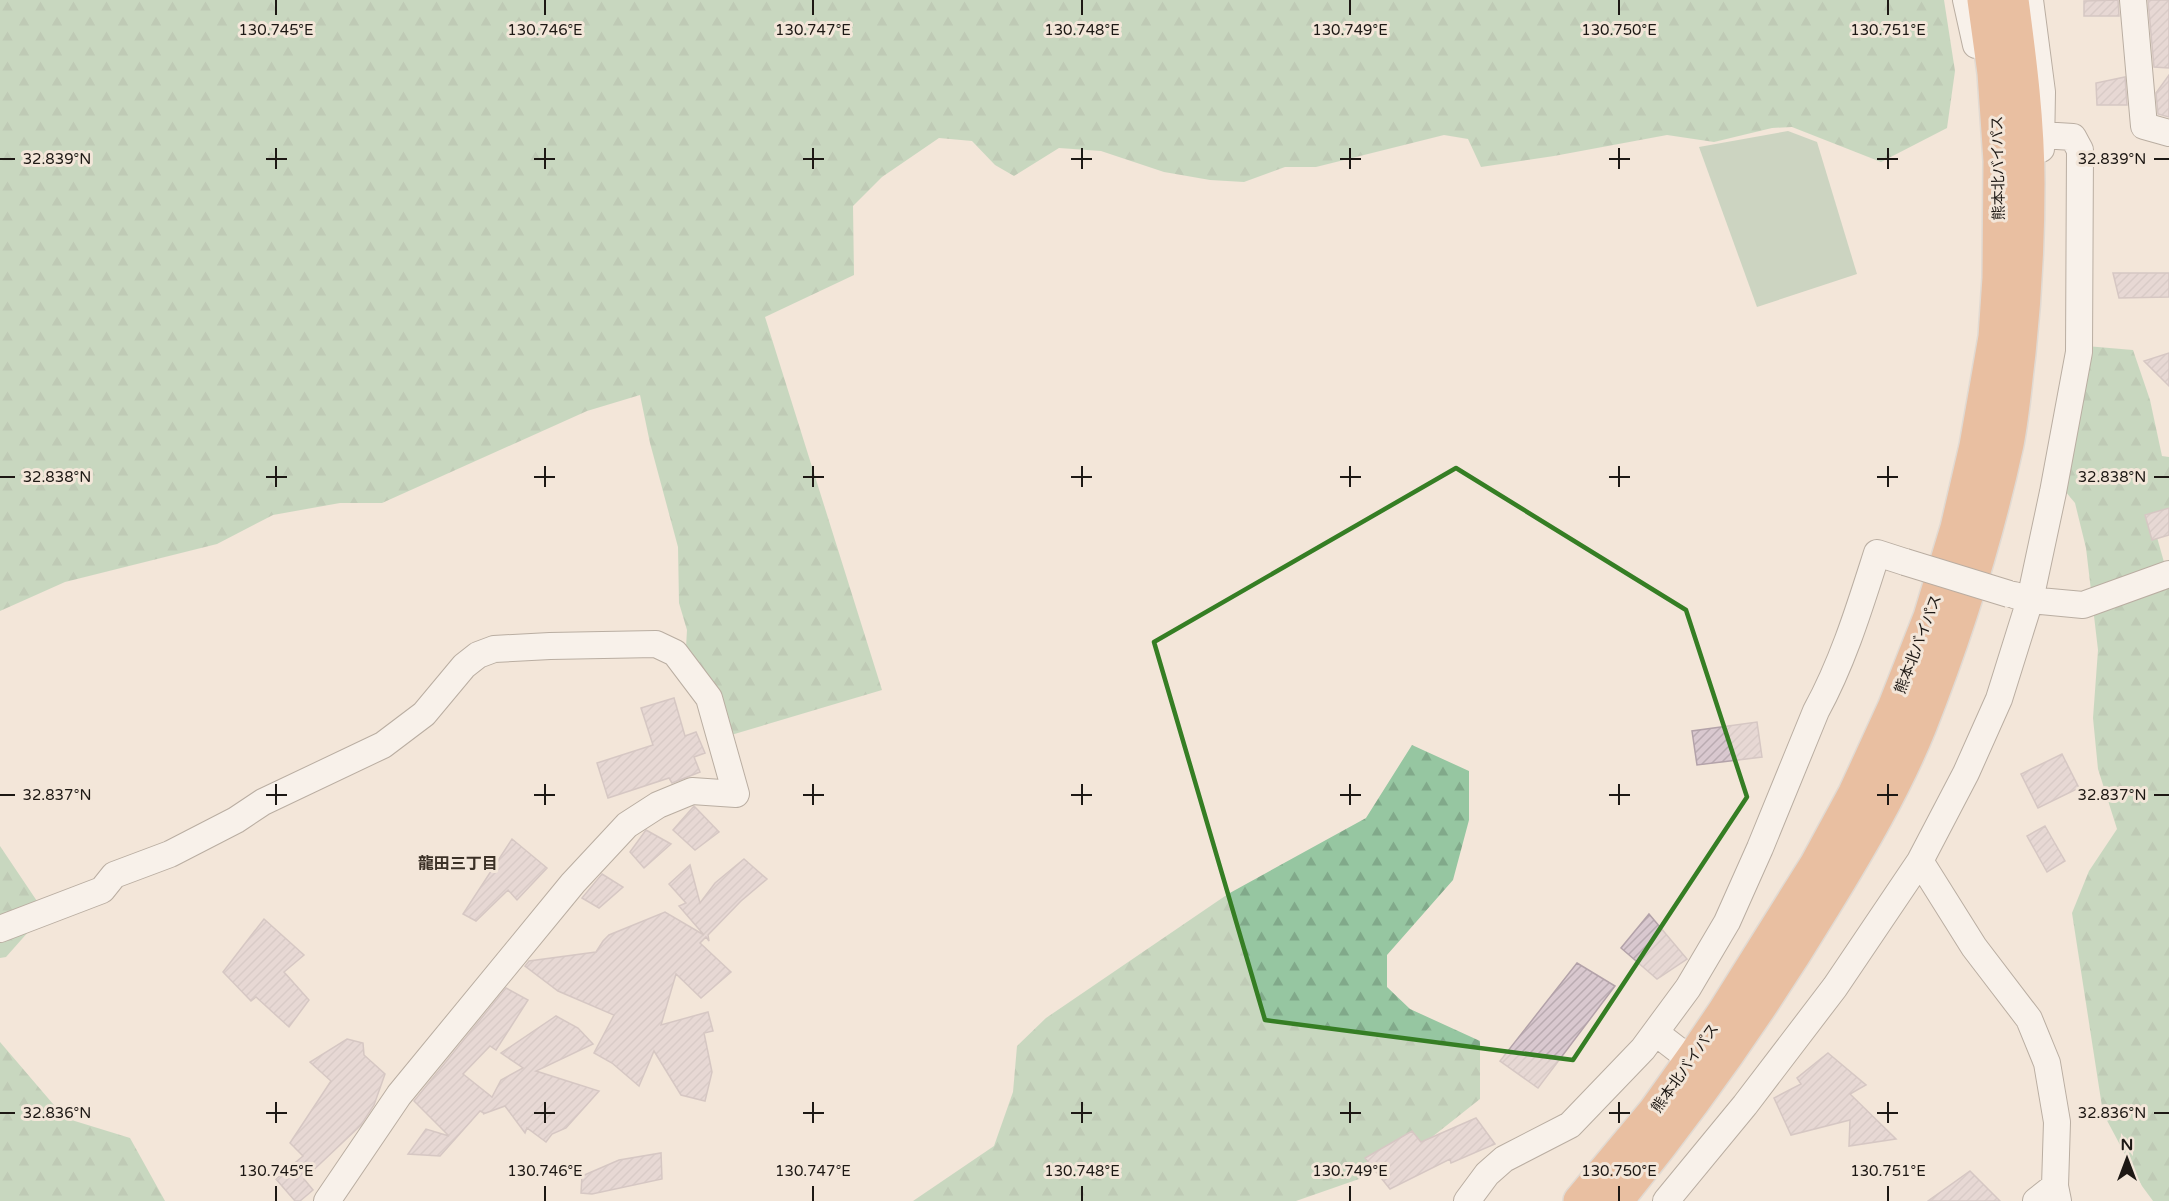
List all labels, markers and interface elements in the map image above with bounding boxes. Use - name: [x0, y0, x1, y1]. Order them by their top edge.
- text: 130.745°E: [238, 21, 314, 39]
- text: 130.746°E: [507, 21, 583, 39]
- text: 130.747°E: [775, 21, 851, 39]
- text: 130.748°E: [1044, 21, 1120, 39]
- text: 130.749°E: [1312, 21, 1388, 39]
- text: 130.750°E: [1581, 21, 1657, 39]
- text: 130.751°E: [1850, 21, 1926, 39]
- street label: 熊本北バイパス: [1988, 115, 2008, 221]
- text: 32.839°N: [23, 150, 91, 168]
- text: 32.839°N: [2078, 150, 2146, 168]
- text: 32.838°N: [23, 468, 91, 486]
- text: 32.838°N: [2078, 468, 2146, 486]
- street label: 熊本北バイパス: [1891, 592, 1945, 696]
- text: 32.837°N: [23, 786, 91, 804]
- text: 32.837°N: [2078, 786, 2146, 804]
- district label: 龍田三丁目: [418, 854, 498, 874]
- street label: 熊本北バイパス: [1648, 1020, 1722, 1116]
- text: 32.836°N: [23, 1104, 91, 1122]
- text: 32.836°N: [2078, 1104, 2146, 1122]
- north arrow: [2097, 1129, 2157, 1189]
- text: N: [2121, 1135, 2133, 1155]
- text: 130.745°E: [238, 1162, 314, 1180]
- text: 130.746°E: [507, 1162, 583, 1180]
- text: 130.747°E: [775, 1162, 851, 1180]
- text: 130.748°E: [1044, 1162, 1120, 1180]
- text: 130.749°E: [1312, 1162, 1388, 1180]
- text: 130.750°E: [1581, 1162, 1657, 1180]
- text: 130.751°E: [1850, 1162, 1926, 1180]

